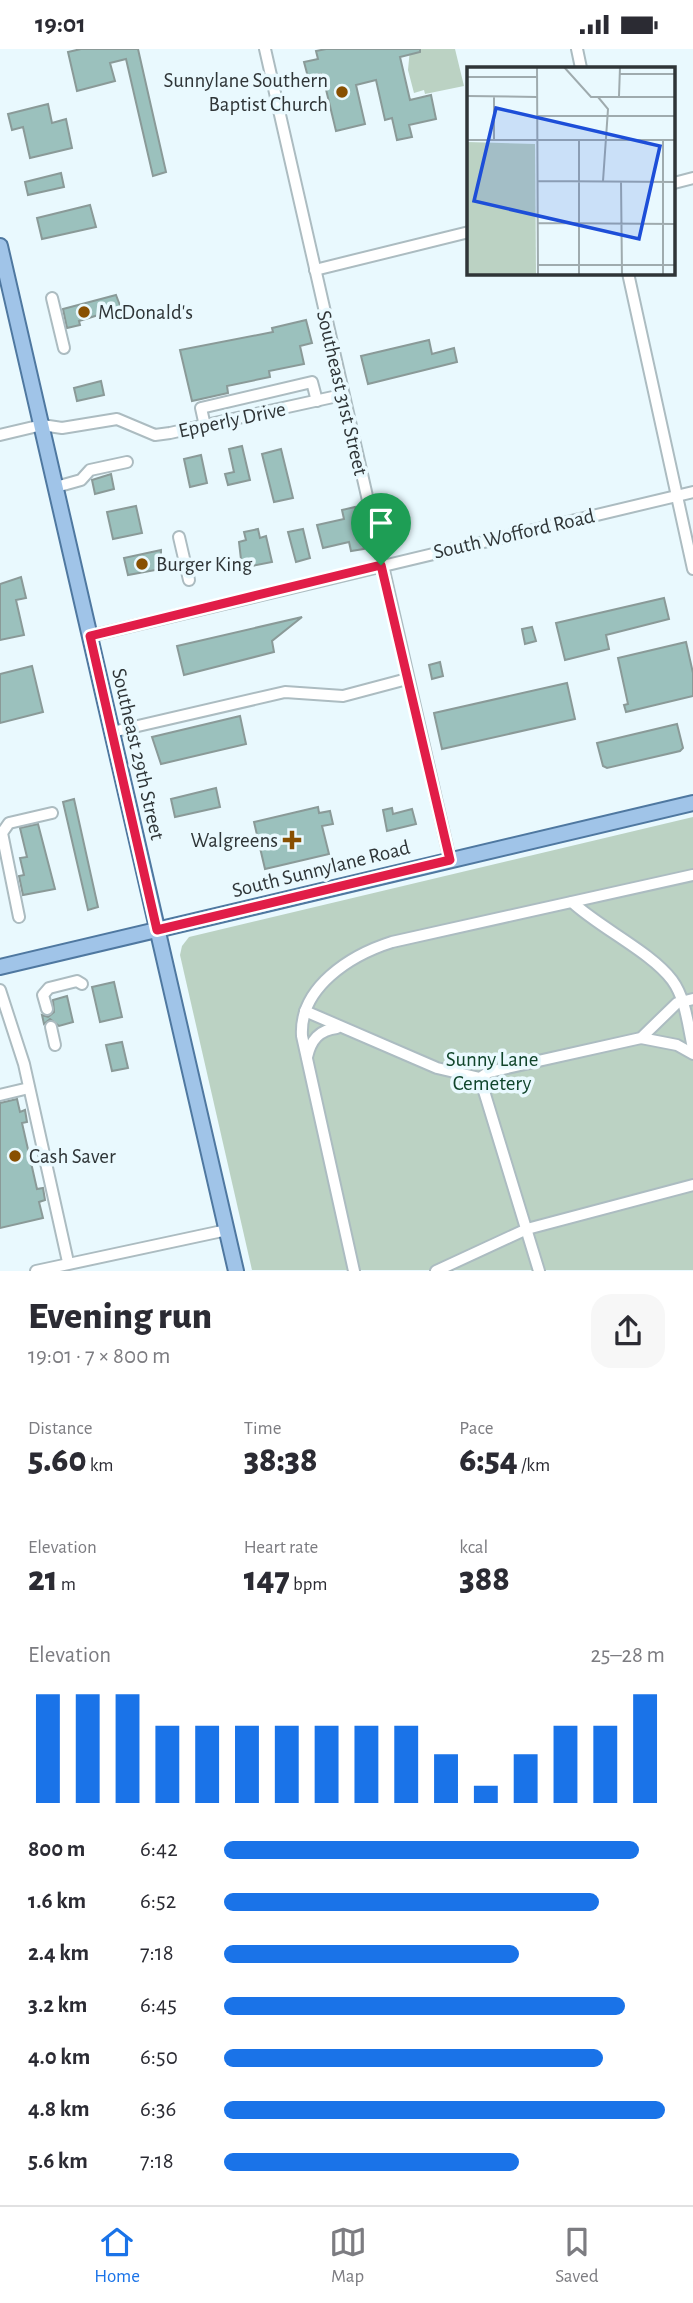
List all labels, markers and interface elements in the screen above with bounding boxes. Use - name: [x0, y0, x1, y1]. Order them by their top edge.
- text: 19:01: [35, 11, 86, 37]
- inset map: [467, 67, 676, 275]
- place label: Sunnylane Southern Baptist Church: [163, 70, 328, 115]
- marker: Sunnylane Southern Baptist Church: [334, 84, 350, 100]
- place label: McDonald's: [98, 302, 193, 323]
- marker: McDonald's: [76, 304, 92, 320]
- street label: Southeast 31st Street: [313, 308, 371, 478]
- street label: Epperly Drive: [176, 398, 288, 442]
- pin: [351, 493, 411, 565]
- icon: arrive: [362, 504, 400, 542]
- street label: South Wofford Road: [431, 505, 597, 563]
- place label: Burger King: [156, 554, 253, 575]
- marker: Burger King: [134, 556, 150, 572]
- street label: Southeast 29th Street: [108, 666, 168, 842]
- place label: Walgreens: [191, 830, 278, 851]
- marker: Walgreens: [284, 832, 300, 848]
- street label: South Sunnylane Road: [230, 837, 412, 901]
- park label: Sunny Lane Cemetery: [446, 1049, 538, 1094]
- place label: Cash Saver: [29, 1146, 116, 1167]
- marker: Cash Saver: [7, 1148, 23, 1164]
- button: share: [591, 1294, 665, 1368]
- text: Evening run: [28, 1298, 212, 1336]
- text: 19:01 · 7 × 800 m: [28, 1345, 171, 1368]
- text: Distance: [28, 1419, 92, 1438]
- text: Time: [244, 1419, 282, 1438]
- text: Pace: [459, 1419, 494, 1438]
- text: 5.60: [28, 1443, 87, 1478]
- text: 38:38: [244, 1443, 318, 1478]
- text: 6:54: [459, 1443, 518, 1478]
- text: km: [87, 1456, 114, 1475]
- text: /km: [518, 1456, 550, 1475]
- text: Elevation: [28, 1538, 97, 1557]
- text: Heart rate: [244, 1538, 318, 1557]
- text: kcal: [459, 1538, 488, 1557]
- text: 21: [28, 1562, 58, 1597]
- text: 147: [244, 1562, 290, 1597]
- text: 388: [459, 1562, 510, 1597]
- text: m: [58, 1575, 76, 1594]
- text: bpm: [290, 1575, 328, 1594]
- text: Elevation: [28, 1644, 111, 1667]
- text: 25–28 m: [590, 1644, 665, 1667]
- text: 800 m: [28, 1838, 85, 1861]
- text: 6:42: [140, 1838, 178, 1861]
- text: 1.6 km: [28, 1890, 86, 1913]
- text: 6:52: [140, 1890, 176, 1913]
- text: 2.4 km: [28, 1942, 89, 1965]
- text: 7:18: [140, 1942, 174, 1965]
- text: 3.2 km: [28, 1994, 87, 2017]
- text: 6:45: [140, 1994, 177, 2017]
- text: 4.0 km: [28, 2046, 90, 2069]
- text: 6:50: [140, 2046, 178, 2069]
- text: 4.8 km: [28, 2098, 90, 2121]
- text: 6:36: [140, 2098, 176, 2121]
- text: 5.6 km: [28, 2150, 88, 2173]
- text: 7:18: [140, 2150, 174, 2173]
- tab: Home: [94, 2223, 140, 2288]
- tab: Map: [329, 2223, 367, 2288]
- tab: Saved: [555, 2223, 599, 2288]

